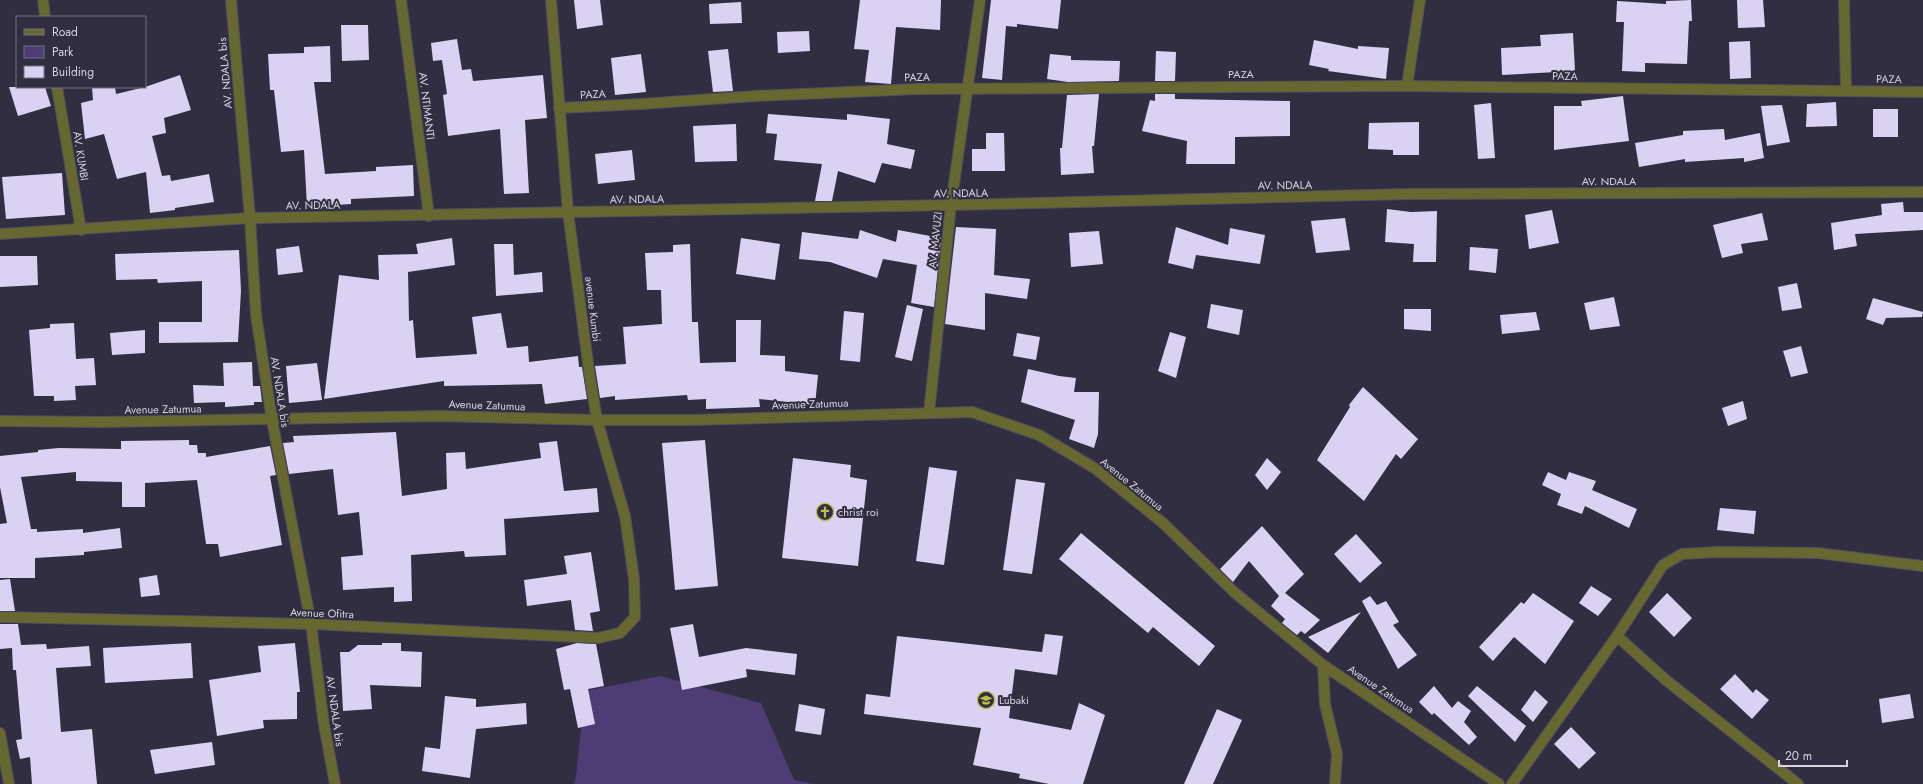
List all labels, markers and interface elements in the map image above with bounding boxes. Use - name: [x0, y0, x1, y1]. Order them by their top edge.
- legend: [16, 16, 146, 88]
- text: Road: [52, 23, 78, 41]
- street label: AV. NDALA bis: [214, 36, 236, 109]
- text: Park: [52, 43, 74, 61]
- text: Building: [52, 63, 94, 81]
- street label: PAZA: [1228, 66, 1255, 82]
- street label: PAZA: [1552, 68, 1579, 84]
- street label: PAZA: [904, 69, 931, 85]
- street label: AV. NTIMANTI: [415, 71, 439, 141]
- street label: PAZA: [1876, 71, 1903, 87]
- street label: PAZA: [580, 85, 607, 103]
- street label: AV. KUMBI: [69, 130, 93, 182]
- street label: AV. NDALA: [1582, 173, 1637, 189]
- street label: AV. NDALA: [1258, 177, 1313, 193]
- street label: AV. NDALA: [934, 185, 989, 201]
- street label: AV. NDALA: [610, 191, 665, 207]
- street label: AV. NDALA: [286, 197, 341, 213]
- street label: AV. MAVUZI: [924, 211, 946, 269]
- street label: avenue Kumbi: [581, 276, 605, 343]
- street label: AV. NDALA bis: [267, 356, 294, 429]
- street label: Avenue Zatumua: [771, 395, 849, 413]
- street label: Avenue Zatumua: [448, 396, 526, 414]
- street label: Avenue Zatumua: [124, 400, 202, 418]
- street label: Avenue Zatumua: [1097, 454, 1167, 514]
- church icon: christ roi: [815, 502, 835, 522]
- place label: christ roi: [838, 504, 879, 520]
- street label: Avenue Ofitra: [290, 604, 354, 622]
- street label: Avenue Zatumua: [1345, 661, 1417, 717]
- street label: AV. NDALA bis: [322, 675, 348, 748]
- school or university icon: Lubaki: [976, 690, 996, 710]
- place label: Lubaki: [999, 692, 1029, 708]
- scale bar: [1779, 742, 1847, 768]
- text: 20 m: [1785, 747, 1812, 765]

